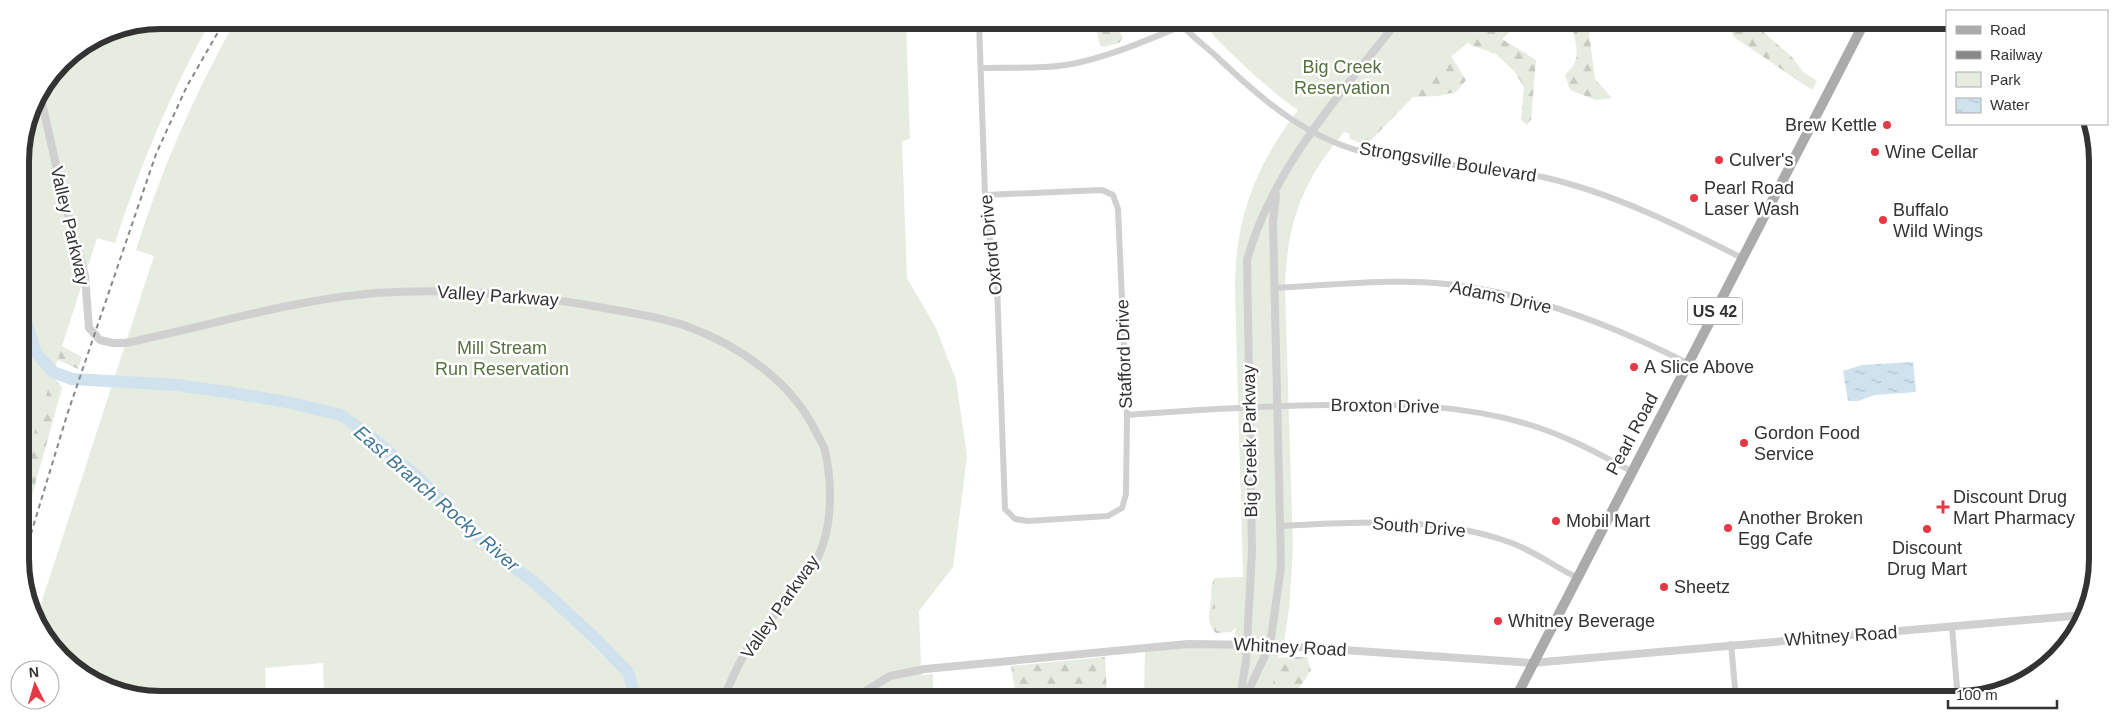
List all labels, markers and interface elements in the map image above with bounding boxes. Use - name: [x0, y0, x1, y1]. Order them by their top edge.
- legend: [1946, 10, 2108, 125]
- text: Road: [1990, 21, 2026, 38]
- text: Railway: [1990, 46, 2043, 63]
- park label: Big Creek Reservation: [1294, 57, 1390, 98]
- text: Park: [1990, 71, 2021, 88]
- text: Water: [1990, 96, 2029, 113]
- place label: Brew Kettle: [1785, 115, 1877, 135]
- marker: Brew Kettle: [1881, 119, 1893, 131]
- street label: Strongsville Boulevard: [1358, 138, 1538, 186]
- place label: Wine Cellar: [1885, 142, 1978, 162]
- marker: Wine Cellar: [1869, 146, 1881, 158]
- place label: Culver's: [1729, 150, 1793, 170]
- marker: Culver's: [1713, 154, 1725, 166]
- street label: Valley Parkway: [47, 164, 93, 288]
- place label: Pearl Road Laser Wash: [1704, 178, 1799, 219]
- marker: Pearl Road Laser Wash: [1688, 192, 1700, 204]
- street label: Oxford Drive: [976, 194, 1006, 296]
- place label: Buffalo Wild Wings: [1893, 200, 1983, 241]
- marker: Buffalo Wild Wings: [1877, 214, 1889, 226]
- street label: Adams Drive: [1449, 277, 1553, 317]
- street label: Valley Parkway: [437, 282, 559, 310]
- road number: US 42: [1688, 298, 1742, 324]
- street label: Stafford Drive: [1112, 299, 1136, 409]
- park label: Mill Stream Run Reservation: [435, 338, 569, 379]
- place label: A Slice Above: [1644, 357, 1754, 377]
- marker: A Slice Above: [1628, 361, 1640, 373]
- street label: Big Creek Parkway: [1239, 364, 1261, 518]
- street label: Pearl Road: [1602, 390, 1662, 478]
- street label: Broxton Drive: [1330, 395, 1440, 417]
- water label: East Branch Rocky River: [350, 421, 524, 576]
- place label: Gordon Food Service: [1754, 423, 1860, 464]
- marker: Gordon Food Service: [1738, 437, 1750, 449]
- place label: Discount Drug Mart Pharmacy: [1953, 487, 2075, 528]
- marker: Discount Drug Mart Pharmacy: [1937, 501, 1949, 513]
- place label: Another Broken Egg Cafe: [1738, 508, 1863, 549]
- place label: Mobil Mart: [1566, 511, 1650, 531]
- street label: South Drive: [1371, 513, 1467, 541]
- marker: Mobil Mart: [1550, 515, 1562, 527]
- marker: Another Broken Egg Cafe: [1722, 522, 1734, 534]
- marker: Discount Drug Mart: [1921, 523, 1933, 535]
- place label: Discount Drug Mart: [1887, 538, 1967, 579]
- street label: Valley Parkway: [737, 551, 823, 663]
- place label: Sheetz: [1674, 577, 1730, 597]
- marker: Sheetz: [1658, 581, 1670, 593]
- place label: Whitney Beverage: [1508, 611, 1655, 631]
- marker: Whitney Beverage: [1492, 615, 1504, 627]
- street label: Whitney Road: [1784, 622, 1898, 650]
- street label: Whitney Road: [1233, 634, 1347, 660]
- north arrow: [10, 660, 60, 710]
- text: N: [28, 664, 40, 680]
- scale bar: [1948, 678, 2057, 710]
- text: 100 m: [1956, 686, 1998, 703]

